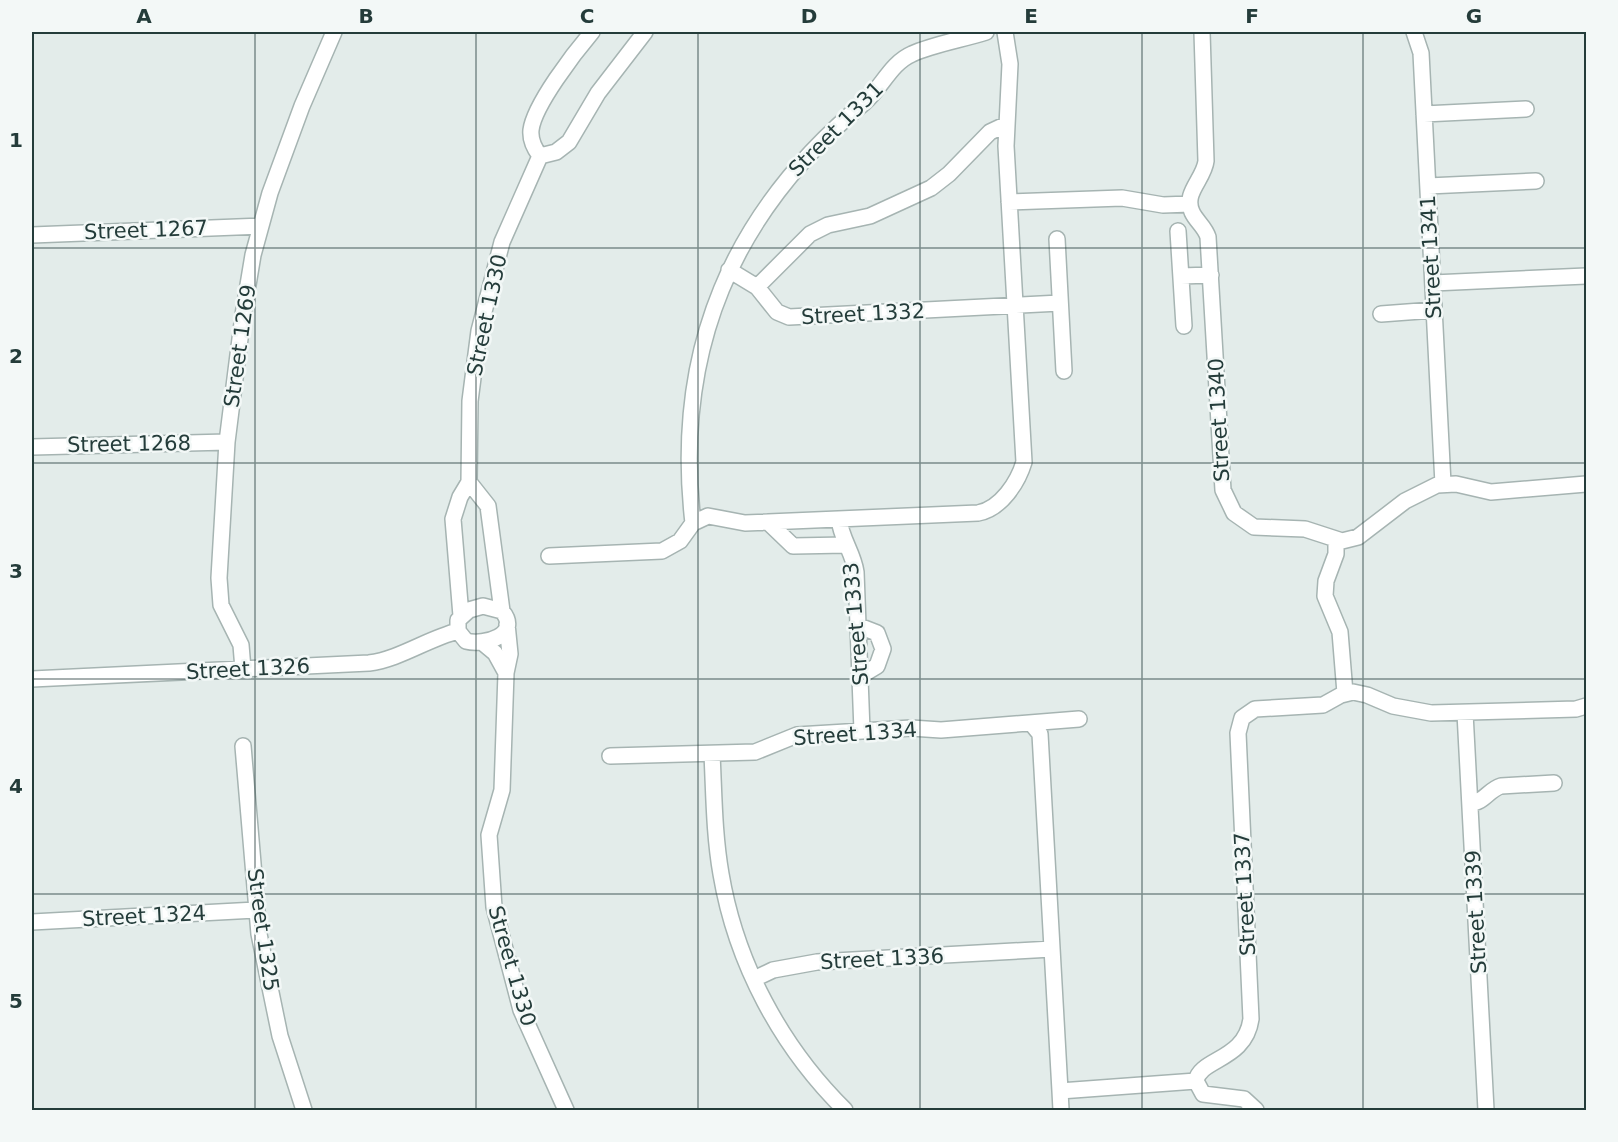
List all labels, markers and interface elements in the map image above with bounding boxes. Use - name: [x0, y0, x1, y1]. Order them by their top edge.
- text: A: [136, 4, 152, 28]
- text: B: [358, 4, 374, 28]
- text: C: [580, 4, 594, 28]
- text: D: [801, 4, 817, 28]
- text: E: [1024, 4, 1038, 28]
- text: F: [1245, 4, 1259, 28]
- text: G: [1466, 4, 1482, 28]
- street label: Street 1331: [784, 77, 888, 181]
- text: 1: [9, 128, 23, 152]
- street label: Street 1341: [1416, 194, 1446, 320]
- street label: Street 1267: [84, 216, 208, 244]
- street label: Street 1330: [462, 252, 512, 378]
- street label: Street 1269: [219, 283, 261, 409]
- street label: Street 1332: [800, 299, 926, 329]
- text: 2: [9, 344, 23, 368]
- street label: Street 1340: [1204, 357, 1234, 483]
- street label: Street 1268: [67, 431, 191, 457]
- text: 3: [9, 559, 23, 583]
- street label: Street 1333: [839, 561, 873, 687]
- street label: Street 1326: [185, 654, 311, 684]
- street label: Street 1334: [792, 718, 918, 750]
- text: 4: [9, 774, 23, 798]
- street label: Street 1337: [1230, 831, 1260, 957]
- street label: Street 1339: [1461, 849, 1491, 975]
- street label: Street 1325: [242, 867, 284, 993]
- street label: Street 1324: [81, 901, 207, 931]
- street label: Street 1330: [483, 903, 541, 1029]
- street label: Street 1336: [819, 944, 945, 974]
- text: 5: [9, 989, 23, 1013]

